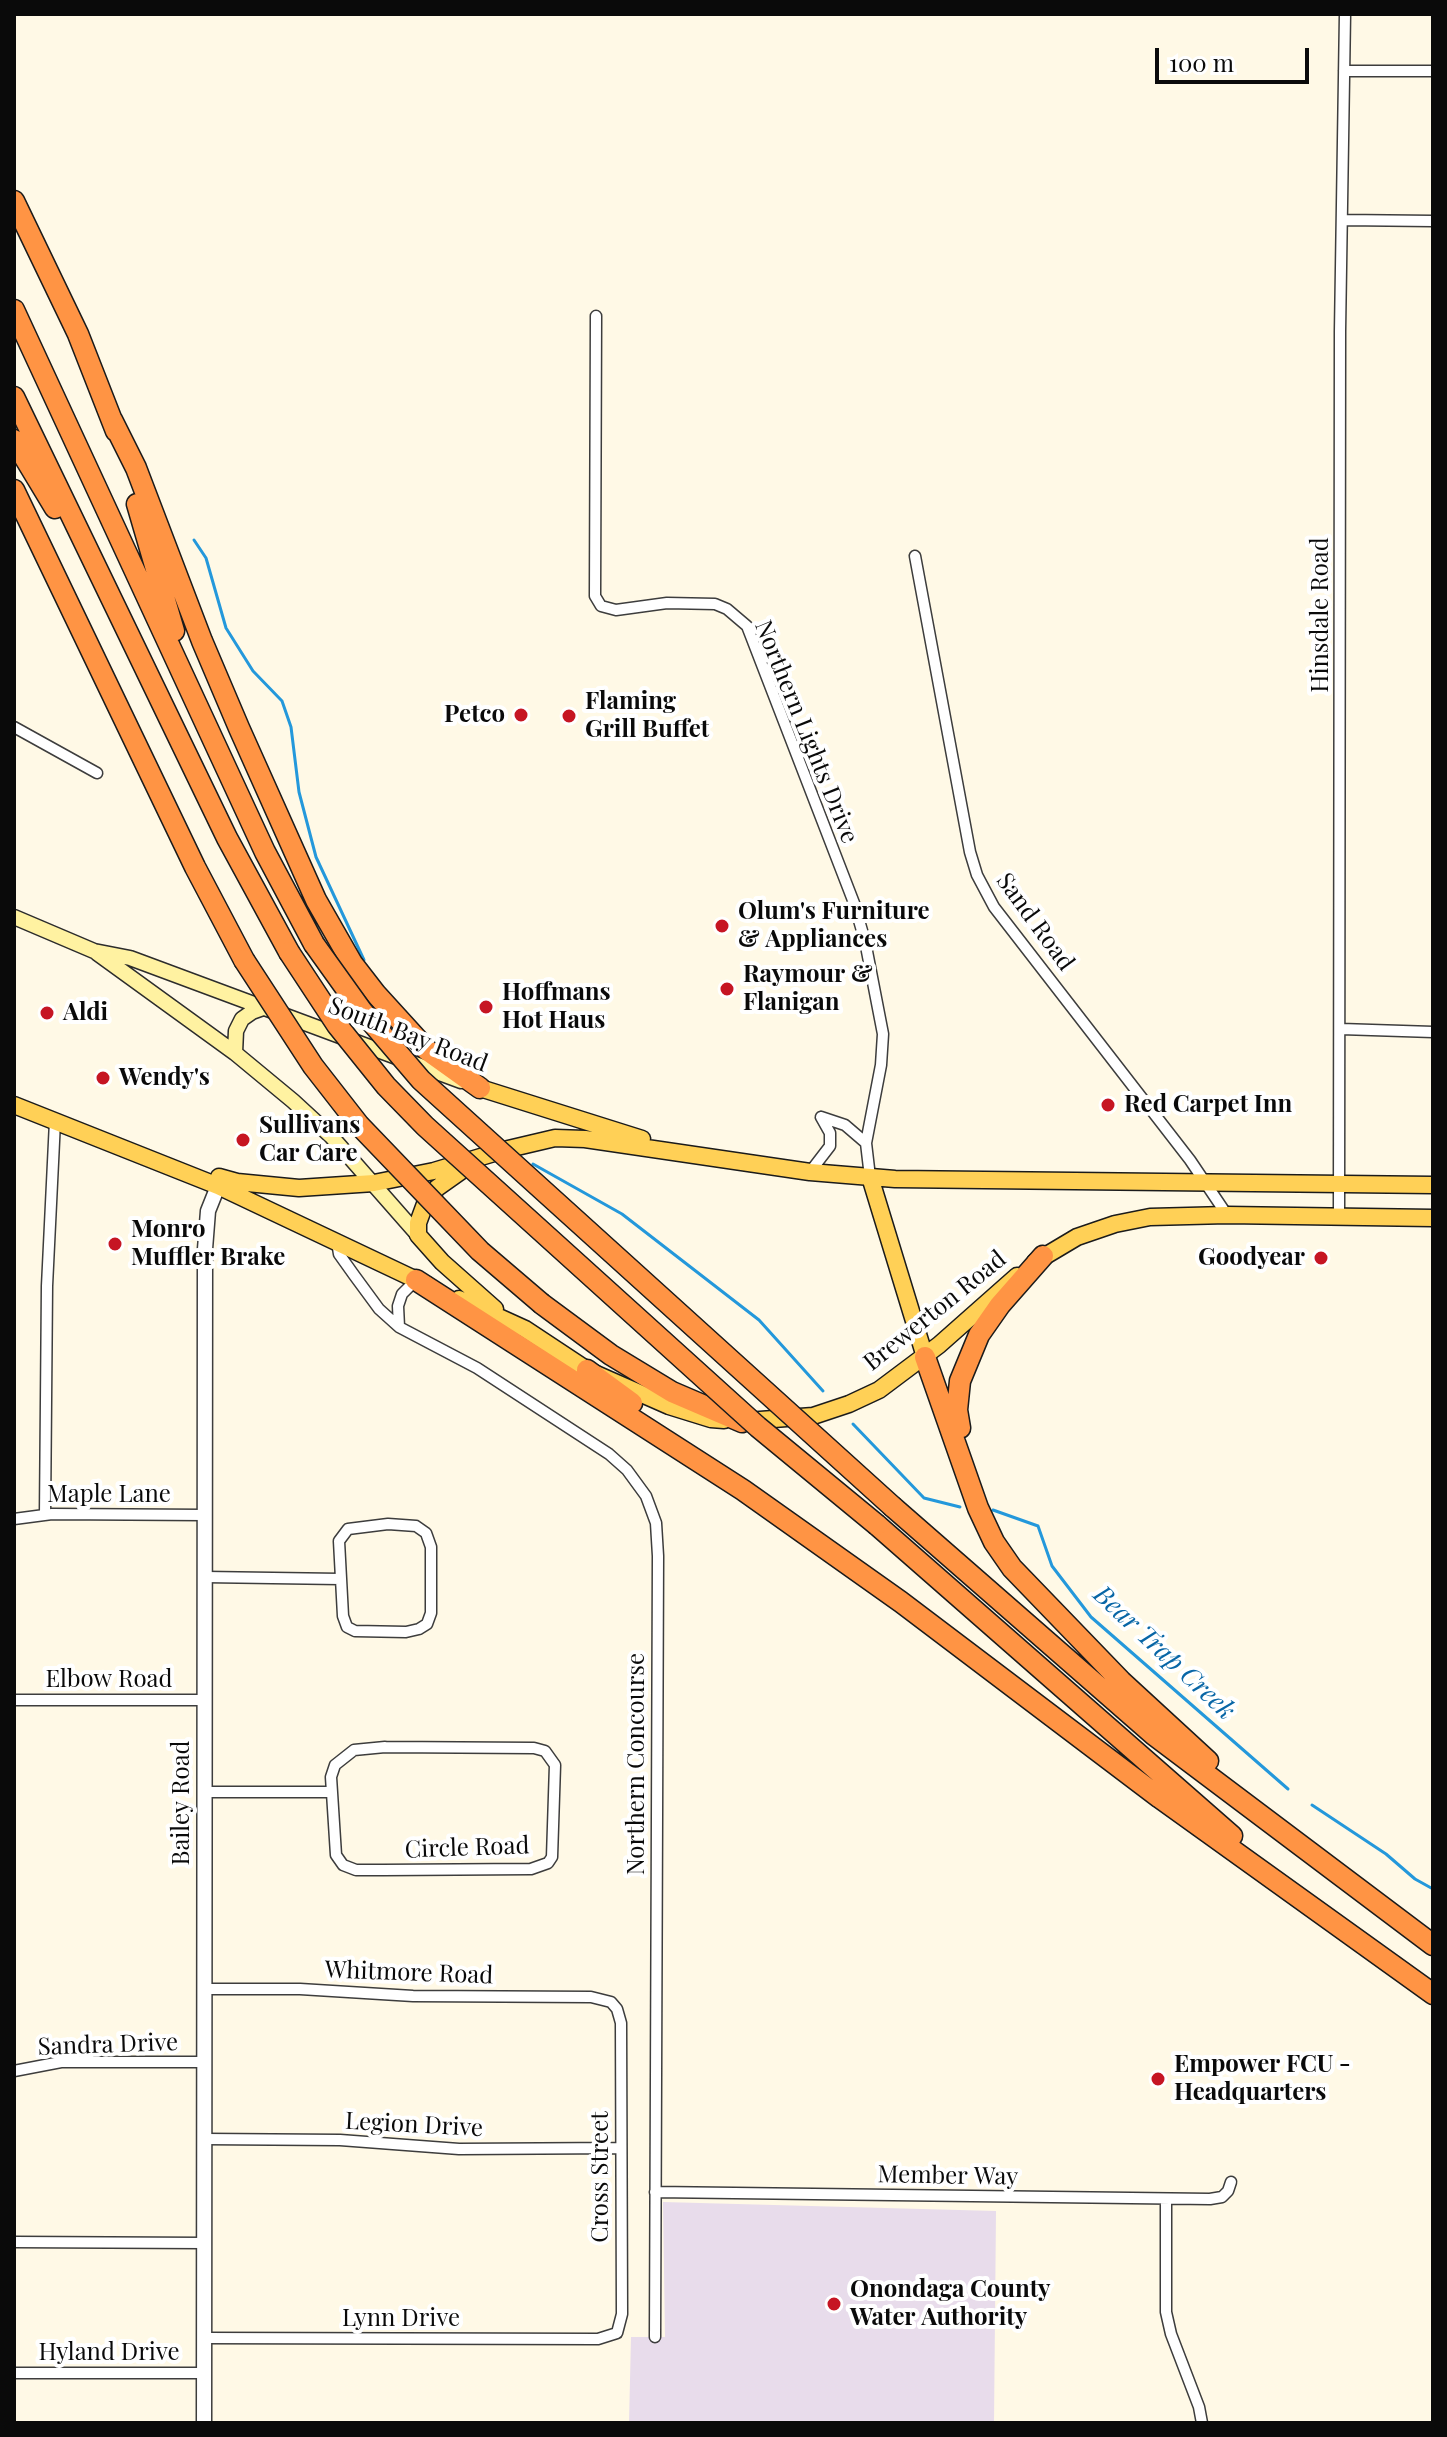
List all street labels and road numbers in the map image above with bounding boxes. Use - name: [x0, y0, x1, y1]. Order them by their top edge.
- street label: Hinsdale Road: [1307, 537, 1335, 693]
- street label: Northern Lights Drive: [748, 616, 864, 848]
- street label: Sand Road: [990, 868, 1080, 976]
- street label: South Bay Road: [324, 991, 492, 1079]
- street label: Brewerton Road: [858, 1245, 1012, 1377]
- street label: Maple Lane: [47, 1481, 171, 1509]
- street label: Northern Concourse: [623, 1653, 651, 1875]
- street label: Elbow Road: [45, 1666, 173, 1694]
- street label: Bailey Road: [168, 1740, 196, 1866]
- street label: Circle Road: [404, 1831, 530, 1865]
- street label: Whitmore Road: [324, 1956, 494, 1990]
- street label: Sandra Drive: [37, 2028, 179, 2062]
- street label: Legion Drive: [344, 2107, 484, 2143]
- street label: Cross Street: [587, 2111, 615, 2243]
- street label: Member Way: [877, 2160, 1019, 2192]
- street label: Lynn Drive: [342, 2305, 460, 2333]
- street label: Hyland Drive: [38, 2339, 180, 2367]

